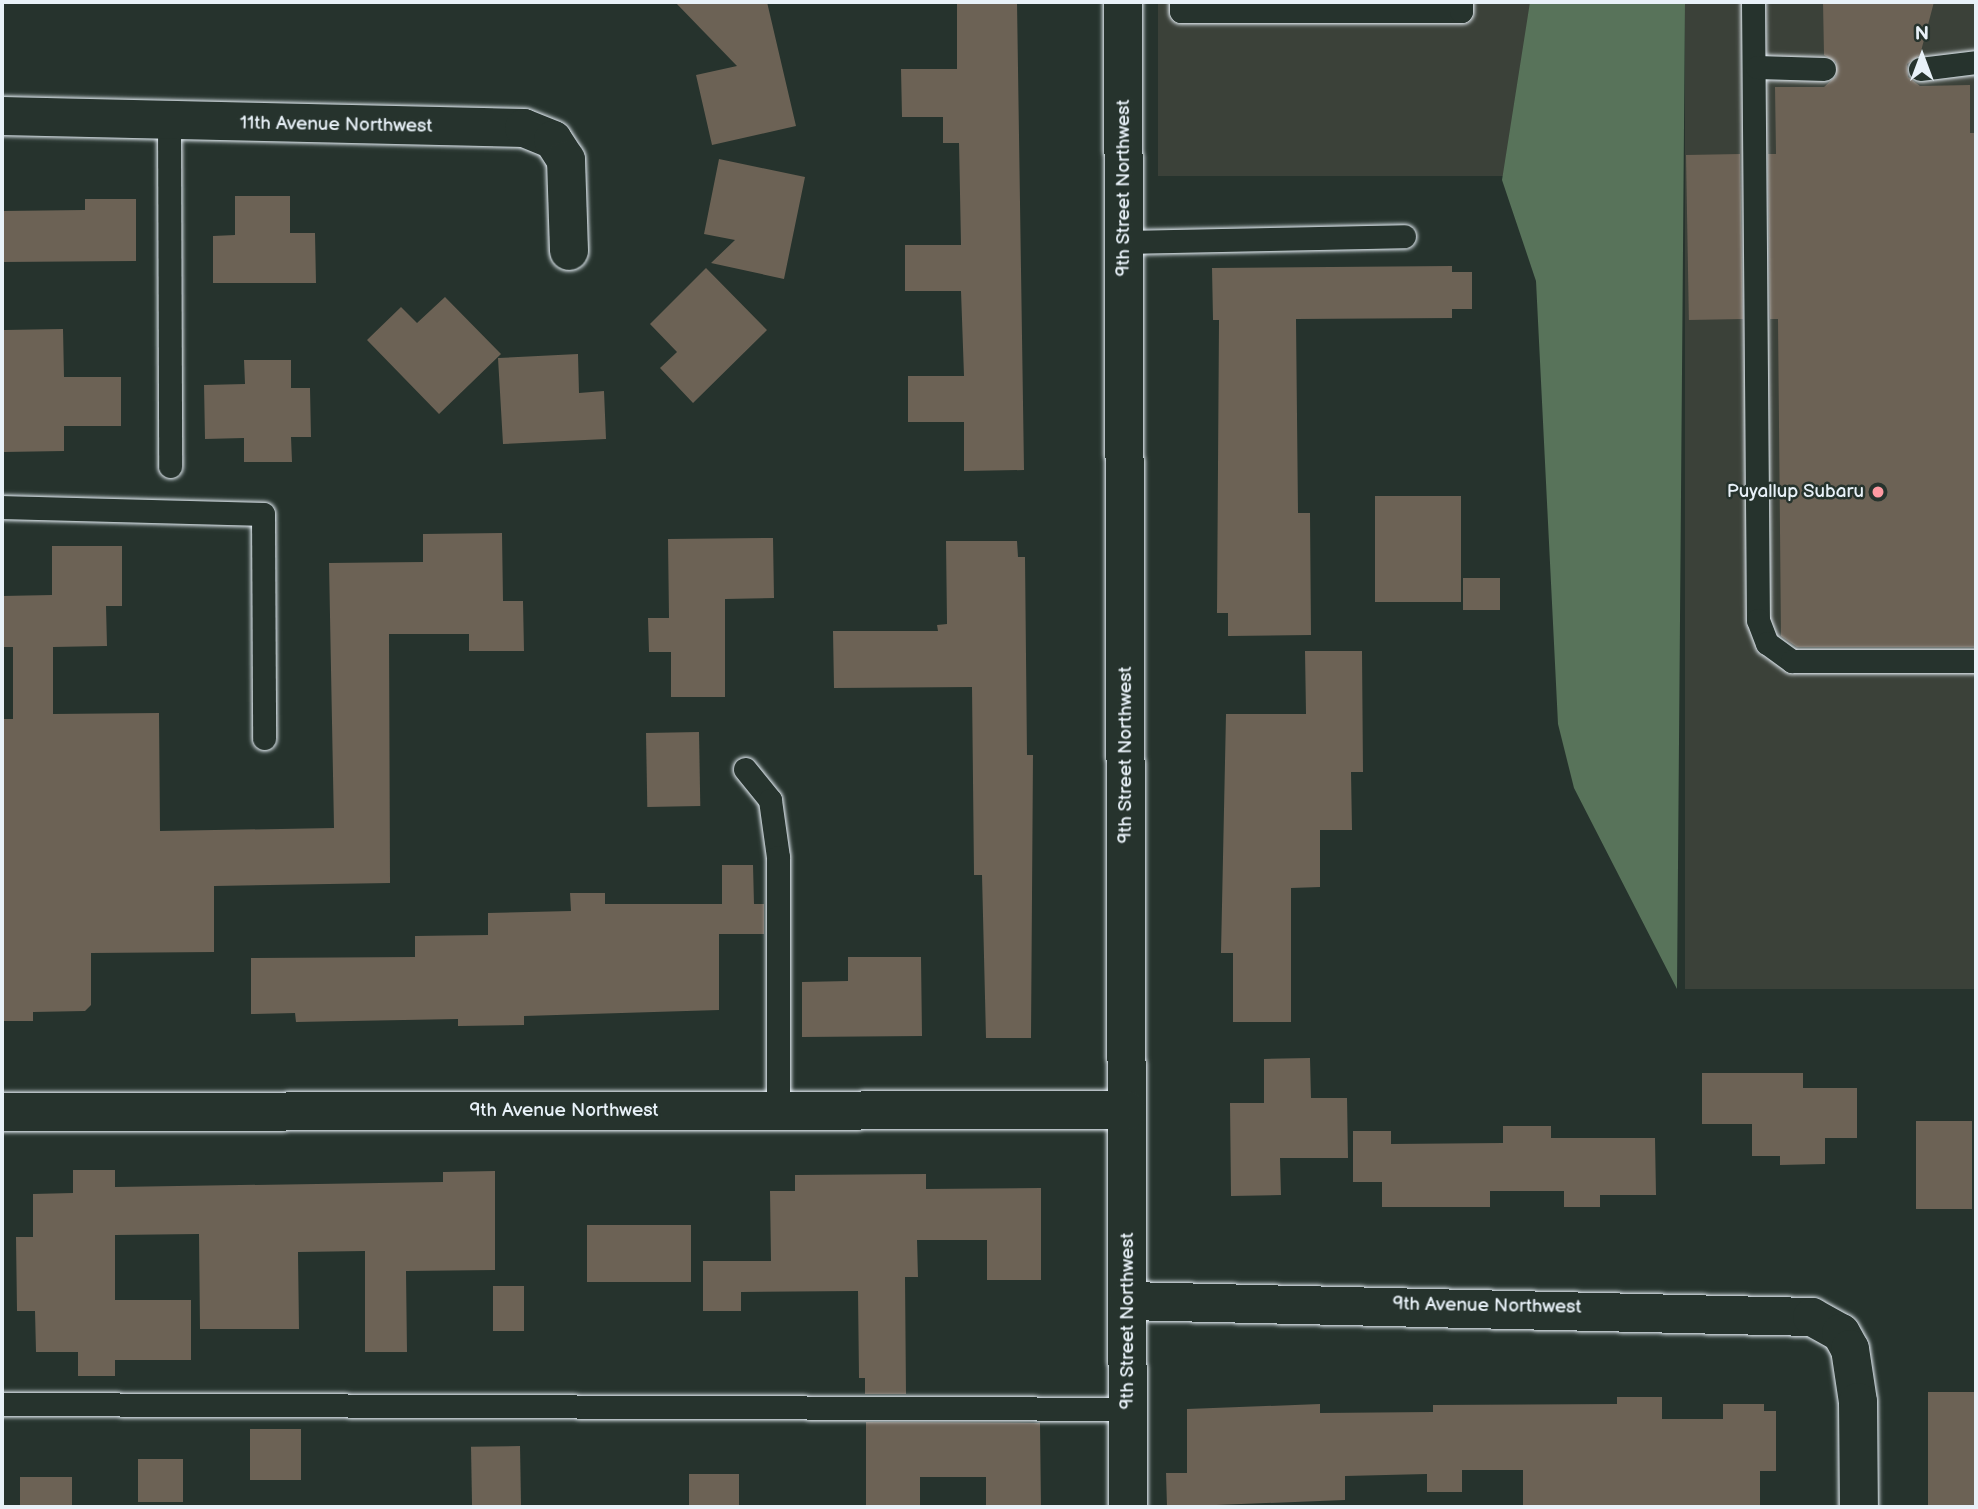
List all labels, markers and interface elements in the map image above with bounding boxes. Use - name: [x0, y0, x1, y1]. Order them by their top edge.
- north arrow: [1887, 21, 1957, 91]
- text: N: [1915, 23, 1929, 46]
- street label: 9th Street Northwest: [1113, 99, 1135, 277]
- street label: 11th Avenue Northwest: [240, 112, 432, 138]
- place label: Puyallup Subaru: [1726, 481, 1864, 503]
- marker: Puyallup Subaru: [1870, 484, 1886, 500]
- street label: 9th Street Northwest: [1115, 666, 1137, 844]
- street label: 9th Avenue Northwest: [470, 1100, 658, 1122]
- street label: 9th Street Northwest: [1117, 1232, 1139, 1410]
- street label: 9th Avenue Northwest: [1392, 1293, 1582, 1319]

